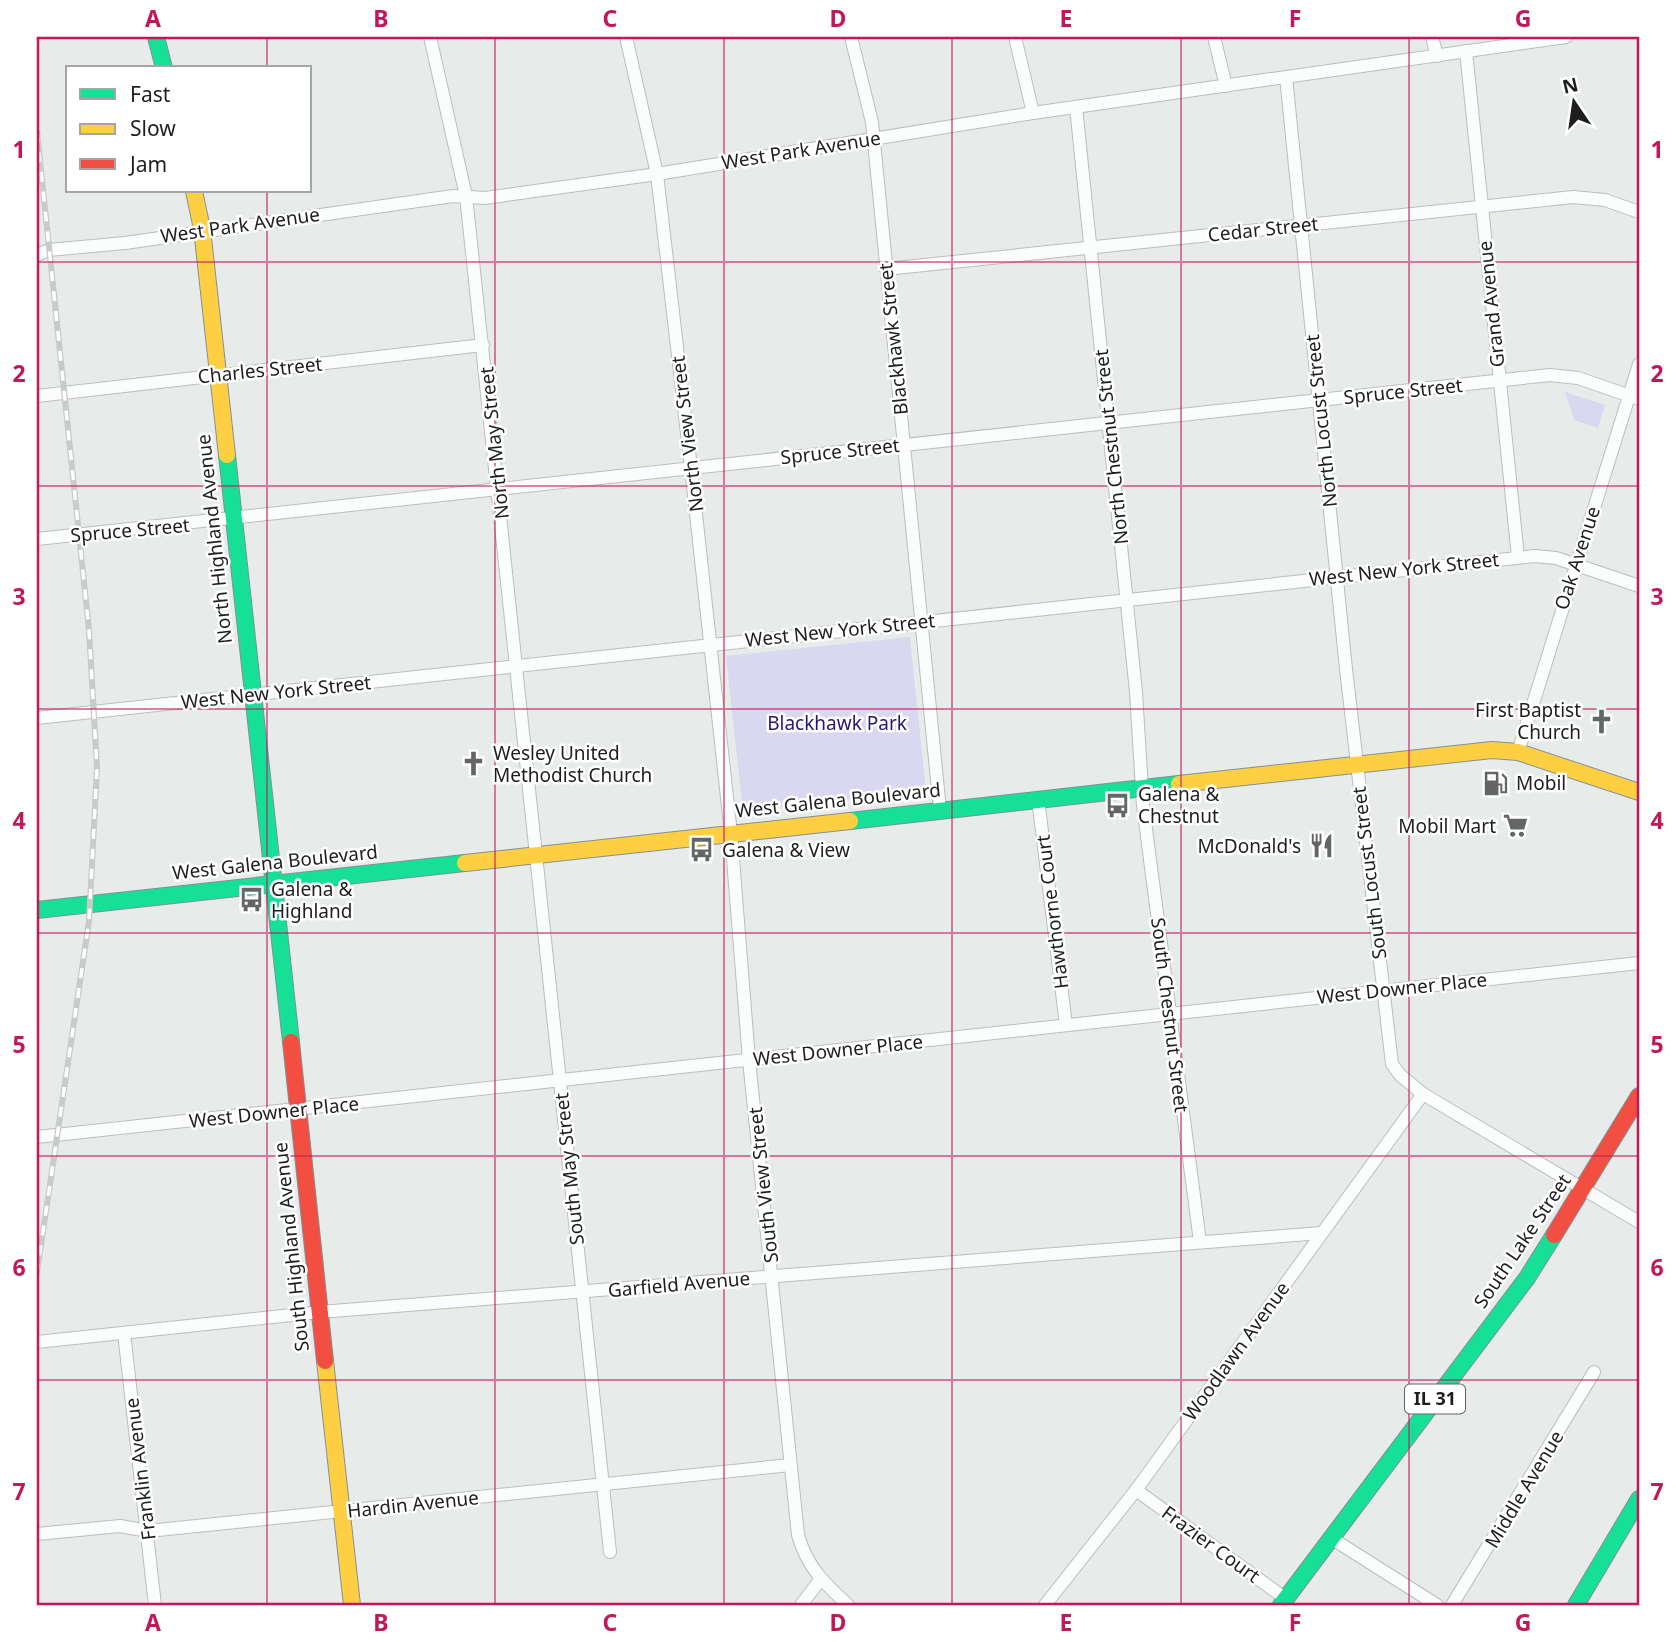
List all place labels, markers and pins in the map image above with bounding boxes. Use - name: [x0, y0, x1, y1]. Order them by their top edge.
- place label: First Baptist Church: [1475, 697, 1581, 745]
- church icon: First Baptist Church: [1587, 707, 1615, 735]
- place label: Wesley United Methodist Church: [493, 740, 652, 788]
- church icon: Wesley United Methodist Church: [459, 750, 487, 778]
- fuel station icon: Mobil: [1482, 769, 1510, 797]
- place label: Mobil: [1516, 770, 1566, 796]
- place label: Galena & Chestnut: [1138, 781, 1219, 829]
- bus stop icon: Galena & Chestnut: [1104, 791, 1132, 819]
- supermarket icon: Mobil Mart: [1502, 812, 1530, 840]
- place label: Mobil Mart: [1398, 813, 1496, 839]
- restaurant icon: McDonald's: [1307, 832, 1335, 860]
- place label: McDonald's: [1197, 833, 1301, 859]
- bus stop icon: Galena & View: [688, 836, 716, 864]
- place label: Galena & View: [722, 837, 850, 863]
- place label: Galena & Highland: [271, 876, 352, 924]
- bus stop icon: Galena & Highland: [237, 886, 265, 914]

